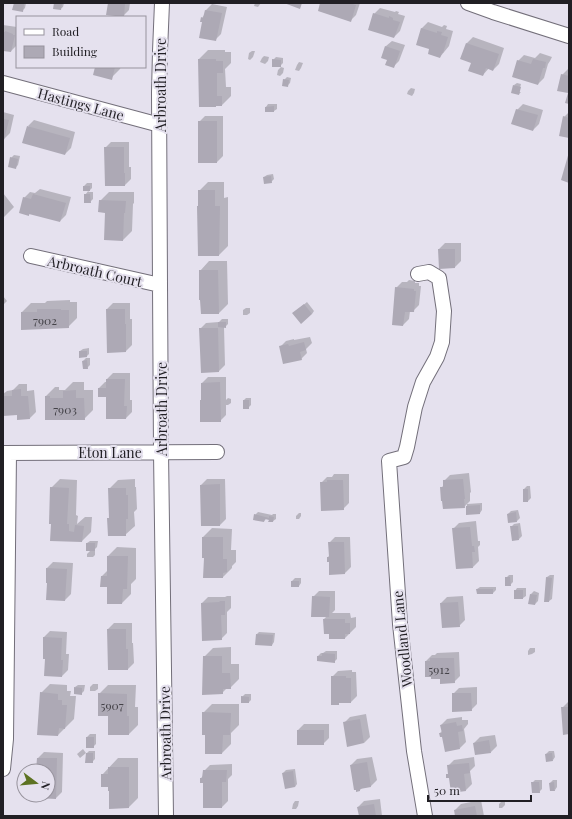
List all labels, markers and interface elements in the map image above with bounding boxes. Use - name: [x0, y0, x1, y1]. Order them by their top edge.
- legend: [16, 16, 146, 68]
- text: Road: [52, 23, 79, 39]
- street label: Arbroath Drive: [151, 38, 170, 133]
- text: Building: [52, 43, 98, 59]
- street label: Hastings Lane: [36, 83, 126, 125]
- street label: Arbroath Court: [45, 251, 145, 291]
- house number: 7902: [33, 312, 57, 328]
- street label: Arbroath Drive: [152, 362, 171, 457]
- house number: 7903: [53, 401, 77, 417]
- street label: Eton Lane: [78, 443, 142, 462]
- street label: Woodland Lane: [387, 590, 417, 689]
- house number: 5912: [428, 661, 450, 677]
- street label: Arbroath Drive: [155, 686, 175, 781]
- house number: 5907: [100, 697, 124, 713]
- north arrow: [16, 763, 56, 803]
- scale bar: [428, 777, 531, 803]
- text: N: [38, 780, 54, 792]
- text: 50 m: [434, 782, 460, 798]

